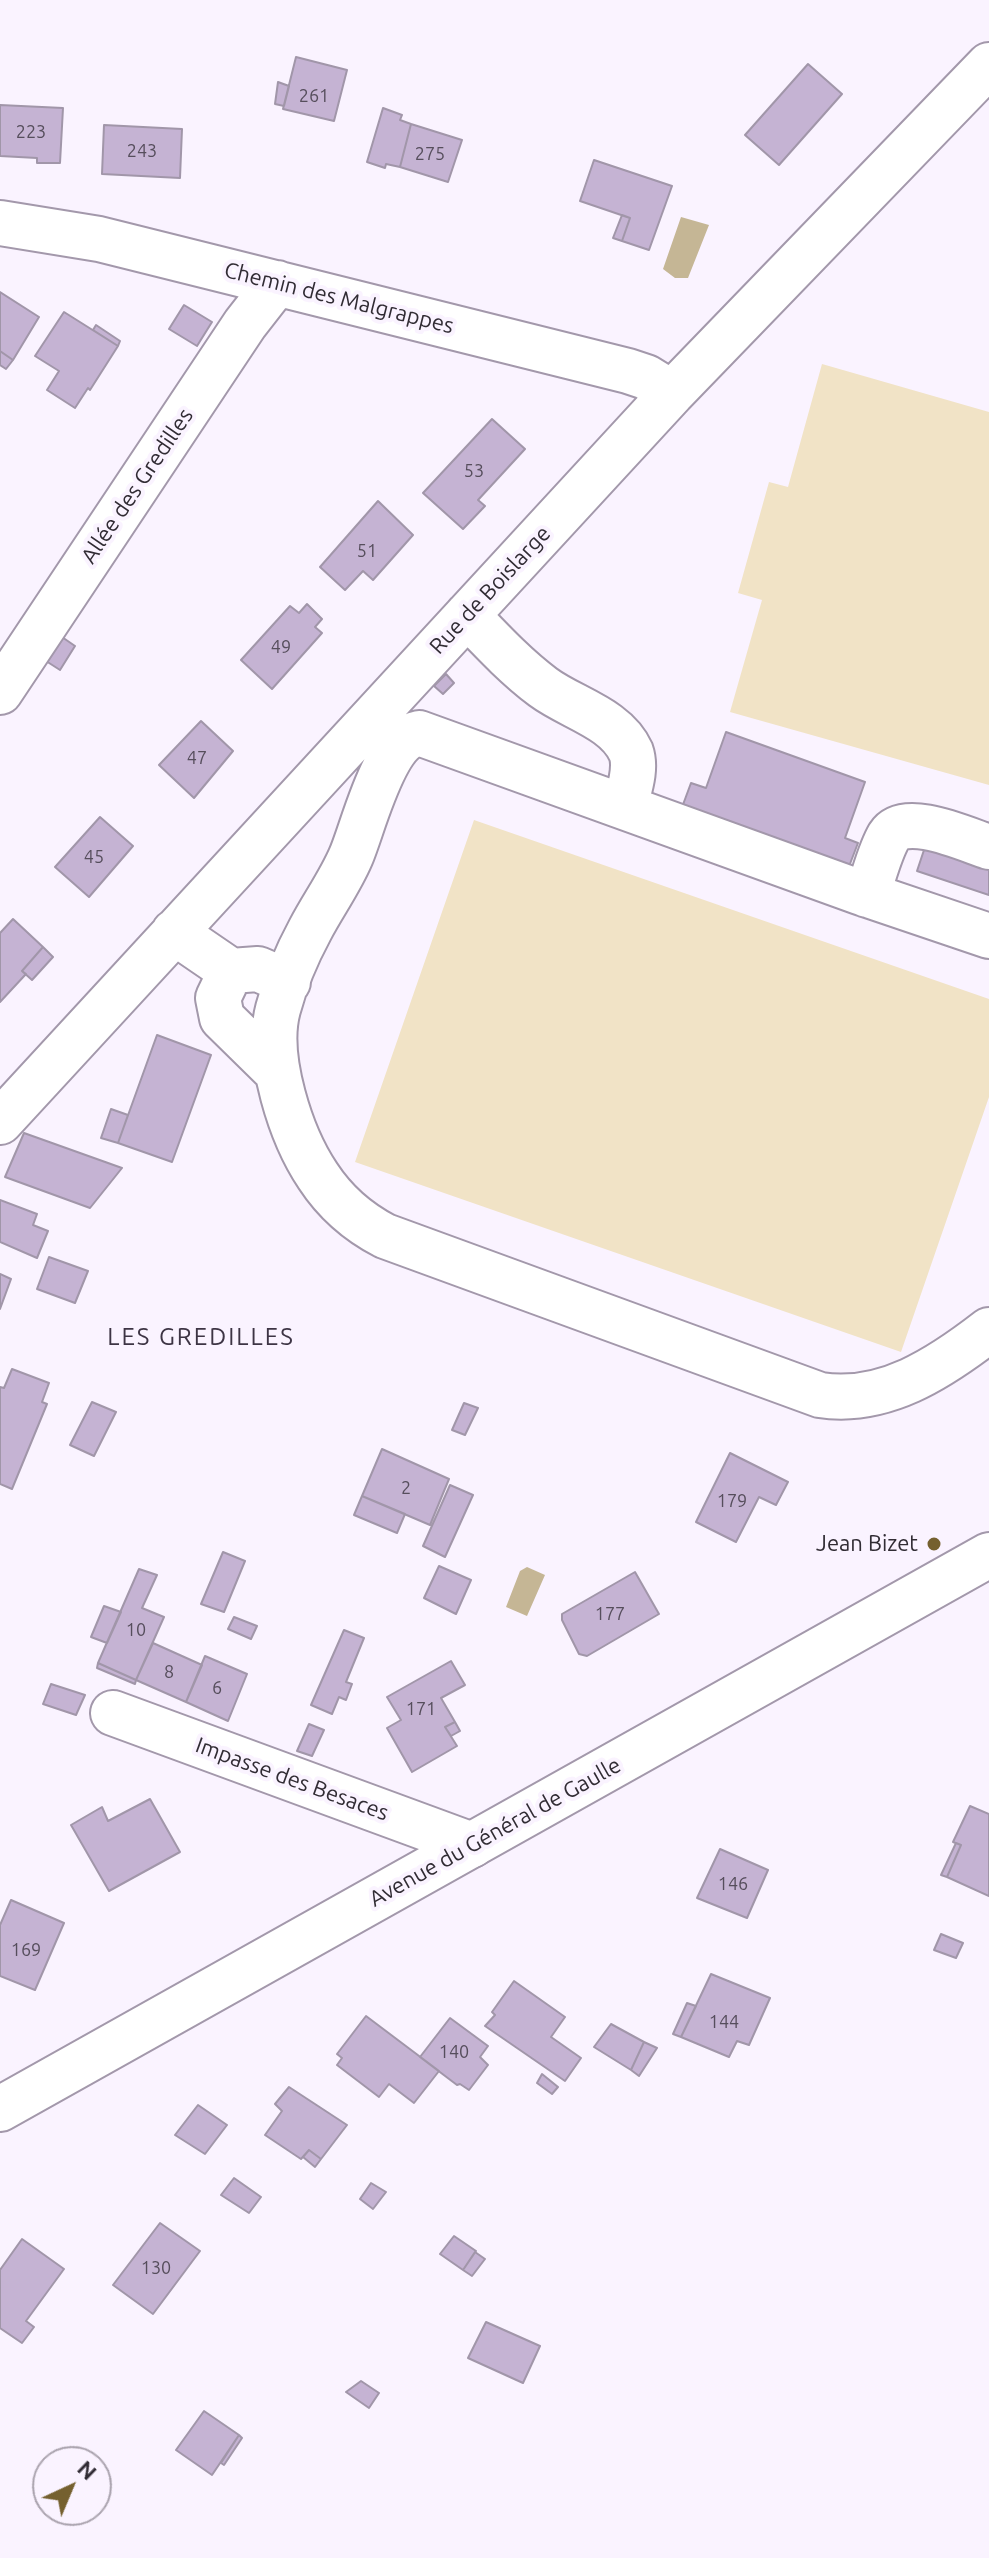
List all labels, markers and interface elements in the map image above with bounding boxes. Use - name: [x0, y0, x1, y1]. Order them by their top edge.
- house number: 261: [299, 85, 329, 107]
- house number: 223: [16, 121, 46, 143]
- house number: 243: [127, 140, 157, 162]
- house number: 275: [415, 143, 445, 165]
- street label: Chemin des Malgrappes: [221, 257, 457, 339]
- street label: Allée des Gredilles: [75, 403, 199, 569]
- house number: 53: [464, 460, 484, 482]
- street label: Rue de Boislarge: [424, 520, 556, 660]
- house number: 51: [357, 540, 377, 562]
- house number: 49: [271, 636, 291, 658]
- house number: 47: [187, 747, 207, 769]
- house number: 45: [84, 846, 104, 868]
- district label: LES GREDILLES: [107, 1323, 295, 1351]
- house number: 2: [401, 1477, 411, 1499]
- house number: 179: [717, 1490, 747, 1512]
- place label: Jean Bizet: [816, 1531, 918, 1557]
- marker: Jean Bizet: [925, 1535, 943, 1553]
- house number: 177: [595, 1603, 625, 1625]
- house number: 10: [126, 1619, 146, 1641]
- house number: 8: [164, 1661, 174, 1683]
- house number: 6: [212, 1677, 222, 1699]
- house number: 171: [406, 1698, 436, 1720]
- street label: Impasse des Besaces: [192, 1732, 392, 1826]
- street label: Avenue du Général de Gaulle: [365, 1752, 625, 1912]
- house number: 146: [718, 1873, 748, 1895]
- house number: 169: [11, 1939, 41, 1961]
- house number: 144: [709, 2011, 739, 2033]
- house number: 140: [439, 2041, 469, 2063]
- house number: 130: [141, 2257, 171, 2279]
- north arrow: [32, 2446, 112, 2526]
- text: N: [73, 2455, 102, 2485]

